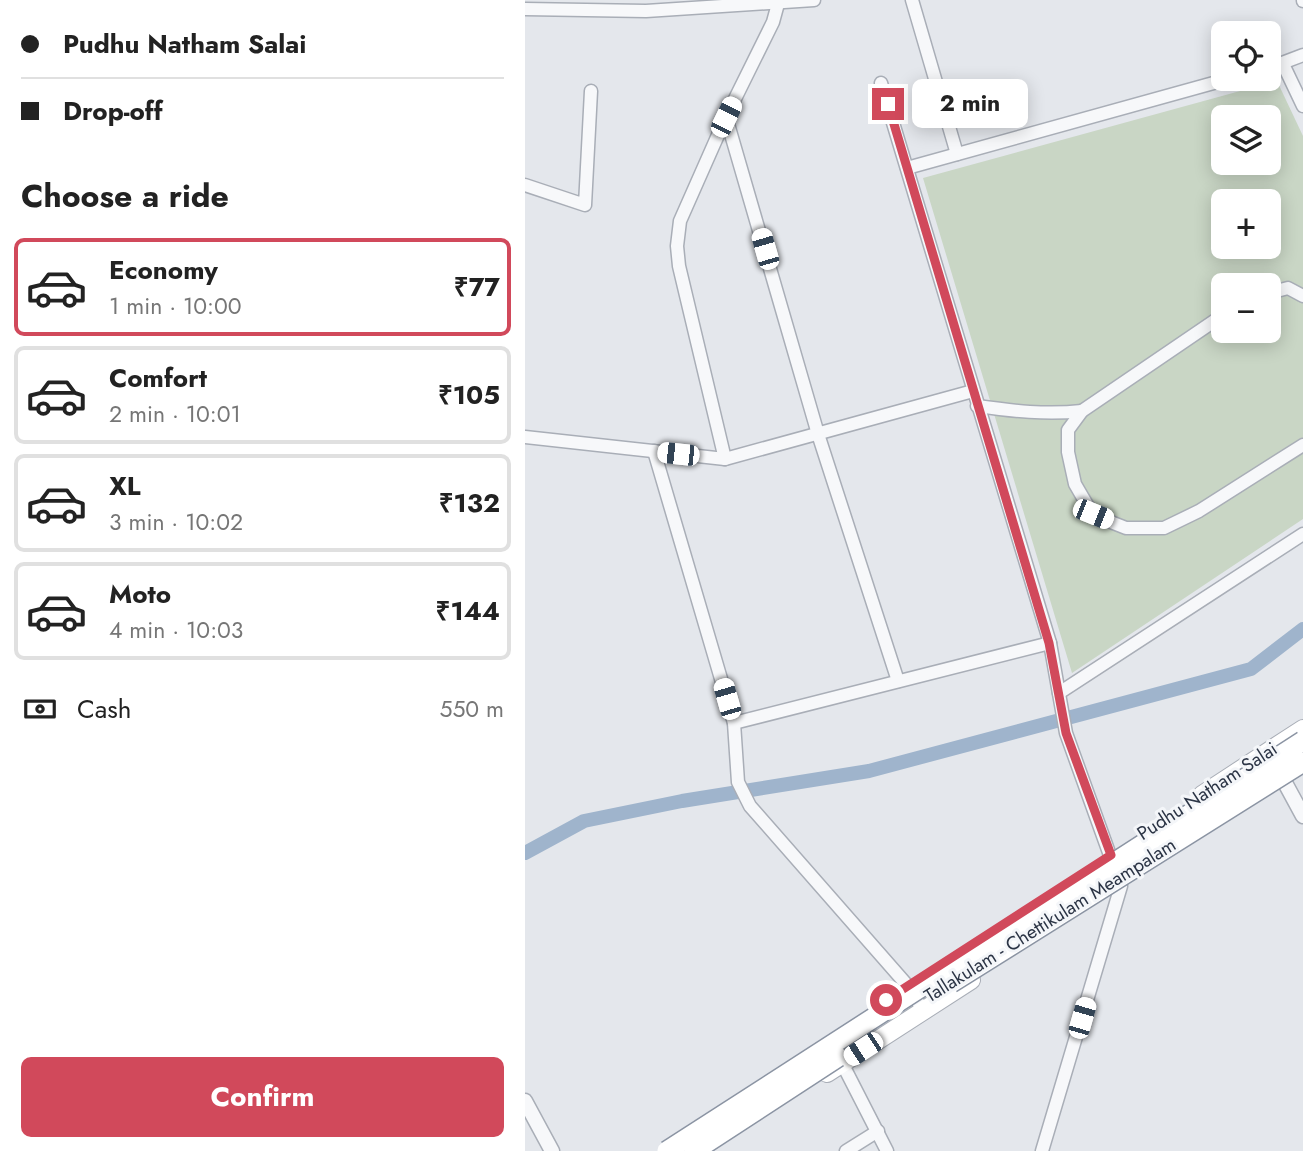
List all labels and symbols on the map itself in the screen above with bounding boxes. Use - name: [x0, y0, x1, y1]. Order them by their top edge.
- callout: 2 min: [913, 80, 1028, 128]
- route end: [872, 88, 904, 120]
- car: [708, 94, 745, 140]
- car: [750, 226, 781, 272]
- car: [657, 441, 700, 467]
- car: [1070, 496, 1117, 532]
- car: [712, 676, 743, 722]
- street label: Pudhu Natham Salai: [1131, 735, 1283, 847]
- street label: Tallakulam - Chettikulam Meampalam: [919, 831, 1181, 1009]
- route start: [870, 984, 902, 1016]
- car: [1067, 995, 1098, 1041]
- car: [840, 1029, 887, 1069]

